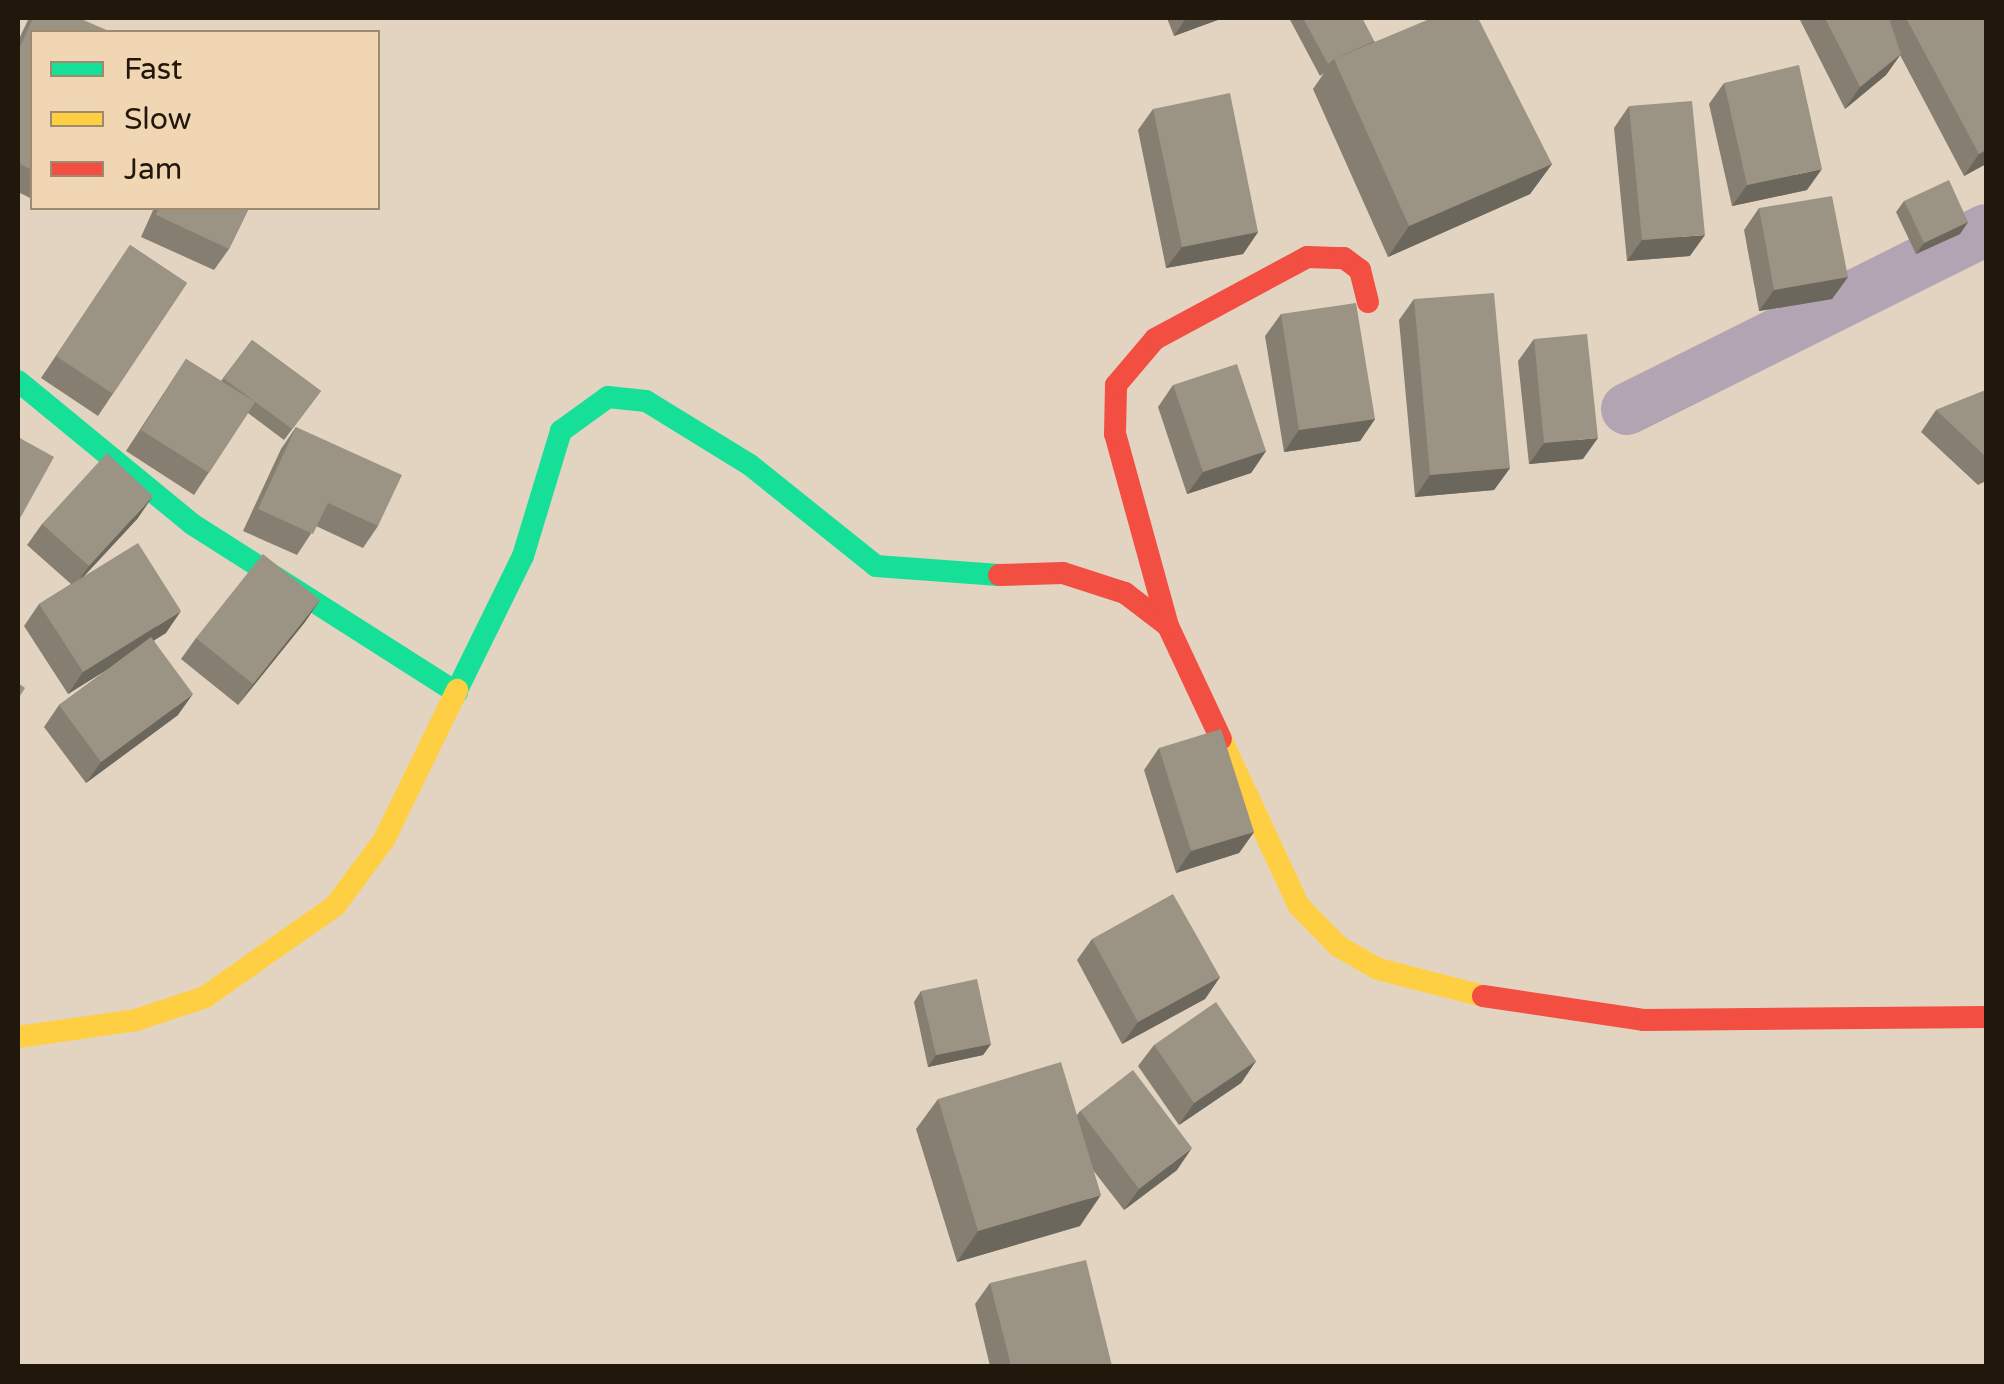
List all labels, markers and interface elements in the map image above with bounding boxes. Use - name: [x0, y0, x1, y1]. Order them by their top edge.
- legend: [30, 30, 380, 210]
- text: Fast: [124, 51, 183, 88]
- text: Slow: [124, 101, 192, 138]
- text: Jam: [124, 151, 182, 188]

